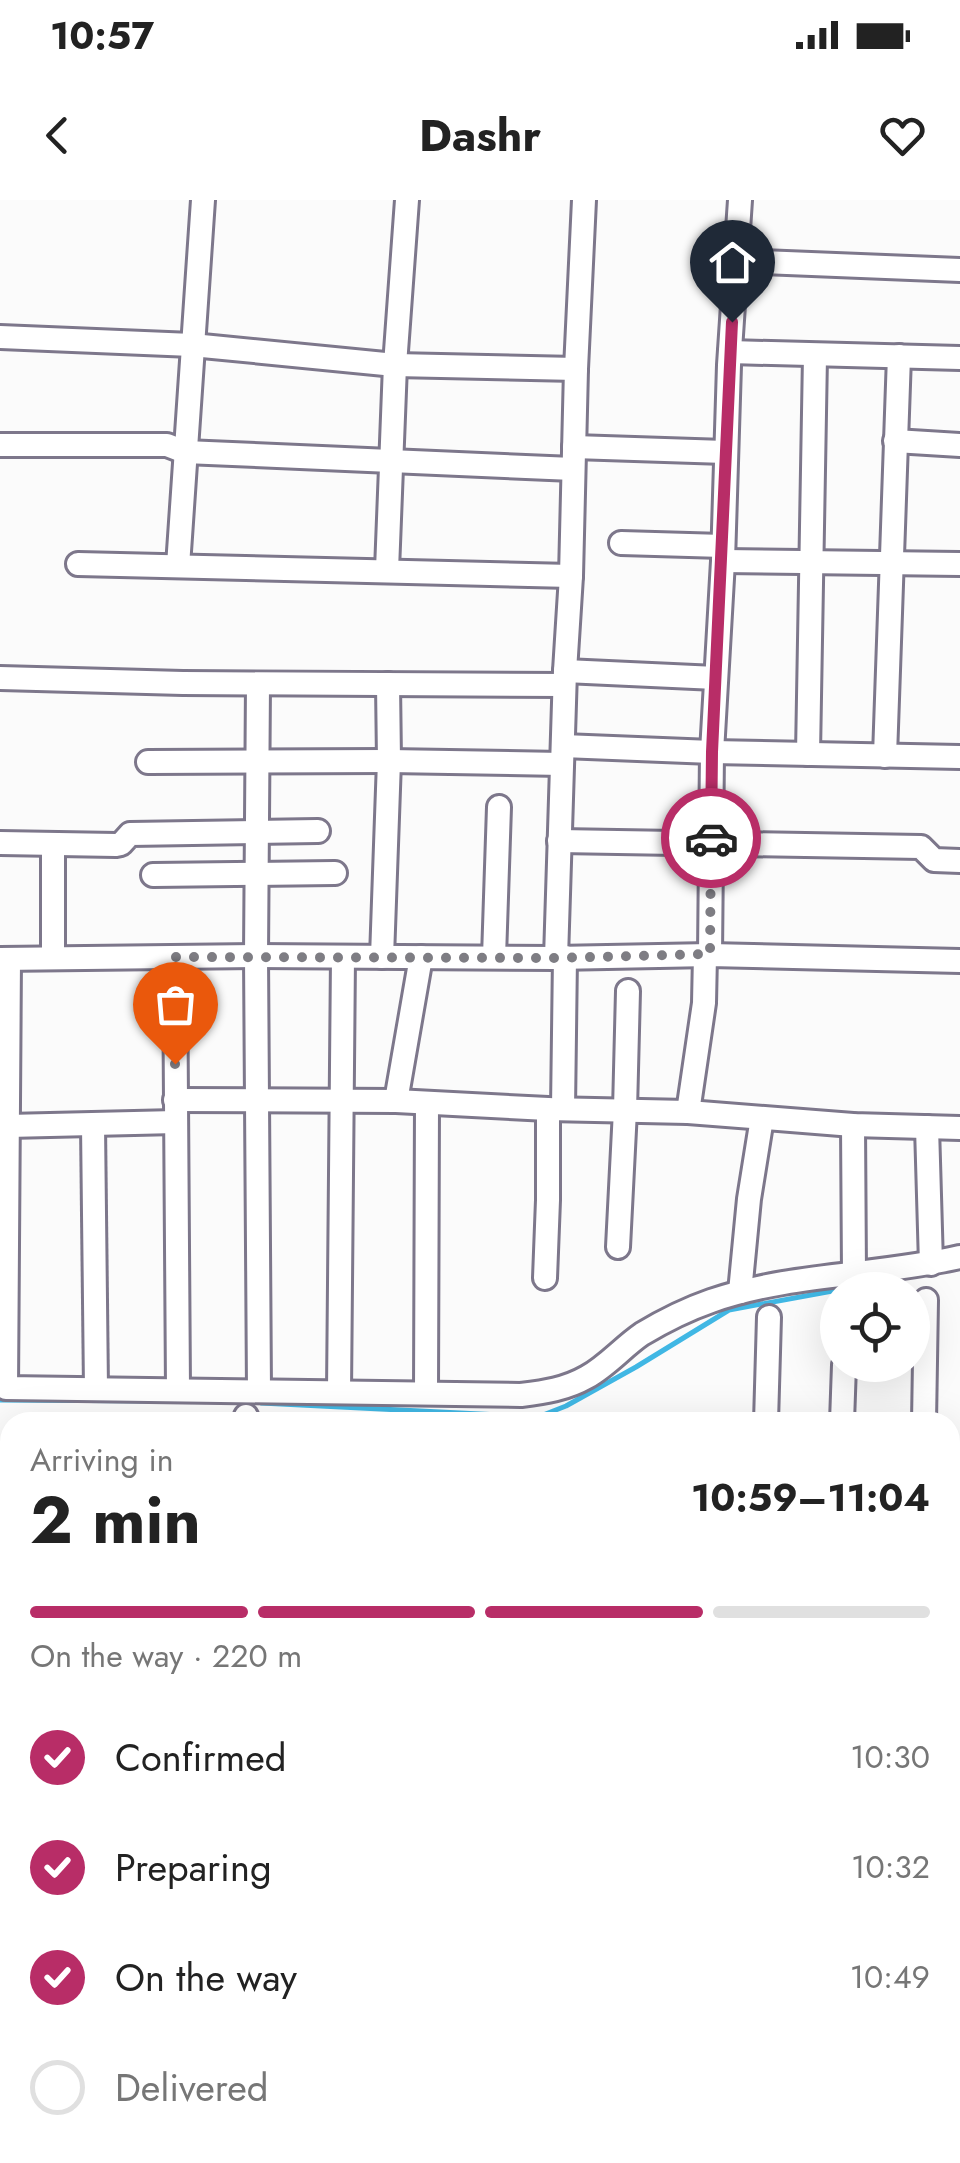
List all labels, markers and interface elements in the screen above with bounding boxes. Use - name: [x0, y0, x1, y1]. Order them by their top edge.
- text: 10:57: [50, 8, 154, 63]
- text: Dashr: [419, 103, 541, 168]
- icon: back: [30, 108, 85, 163]
- icon: heart: [875, 108, 930, 163]
- pin: [690, 220, 775, 323]
- icon: home: [705, 235, 760, 290]
- courier: [661, 788, 761, 888]
- icon: car: [684, 811, 739, 866]
- pin: [133, 962, 218, 1065]
- icon: bag: [148, 977, 203, 1032]
- map controls: [820, 1272, 930, 1382]
- button: locate: [820, 1272, 930, 1382]
- text: Arriving in: [30, 1437, 174, 1483]
- text: 10:59–11:04: [691, 1470, 930, 1525]
- text: 2 min: [30, 1473, 201, 1567]
- text: On the way · 220 m: [30, 1633, 302, 1679]
- icon: check: [30, 1730, 85, 1785]
- text: Confirmed: [115, 1730, 286, 1785]
- text: 10:30: [850, 1734, 930, 1780]
- icon: check: [30, 1840, 85, 1895]
- text: Preparing: [115, 1840, 272, 1895]
- text: 10:32: [851, 1844, 930, 1890]
- icon: check: [30, 1950, 85, 2005]
- text: On the way: [115, 1950, 297, 2005]
- text: 10:49: [850, 1954, 930, 2000]
- text: Delivered: [115, 2060, 268, 2115]

